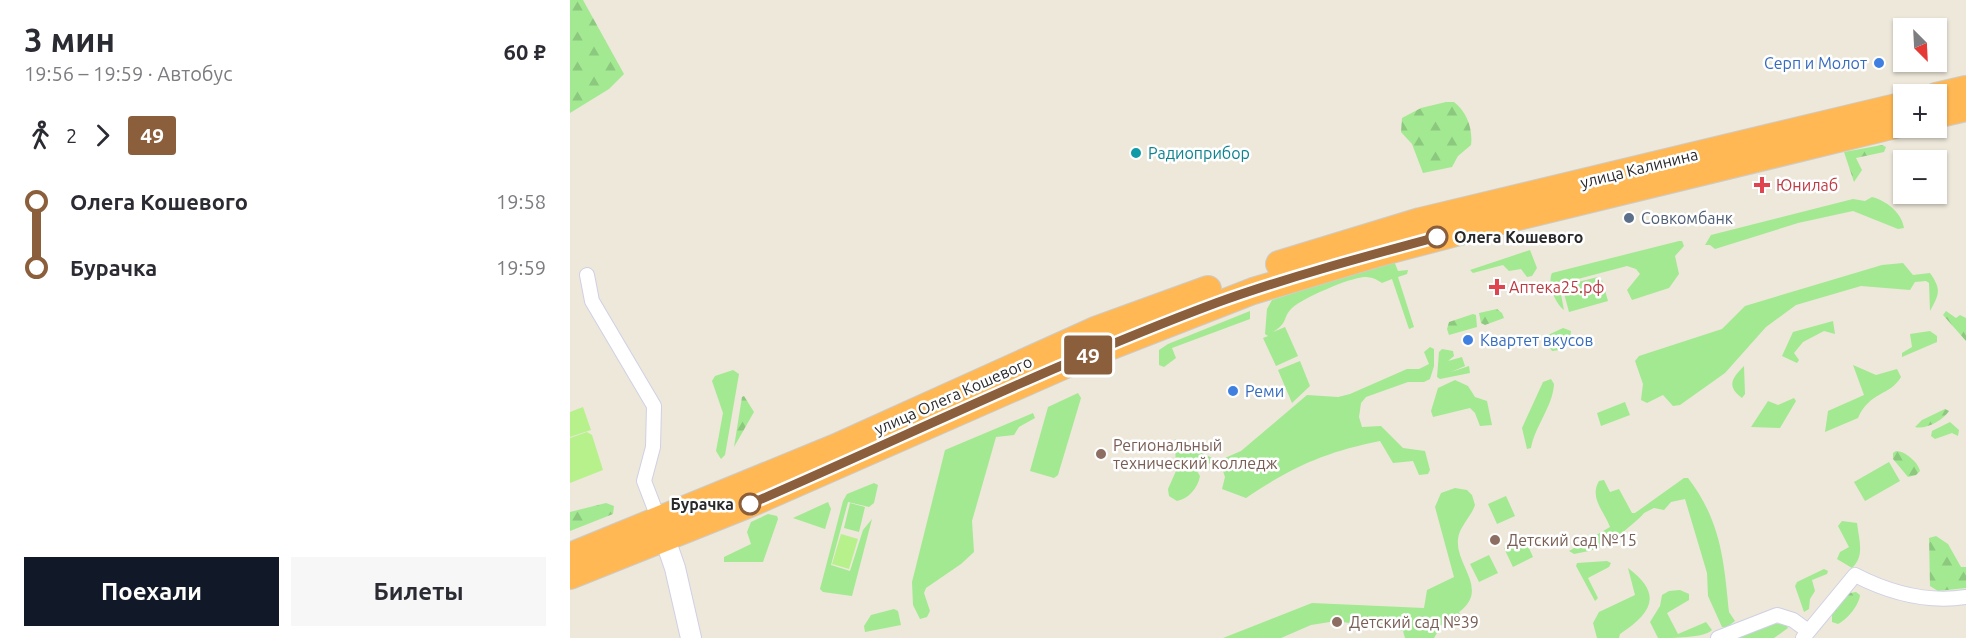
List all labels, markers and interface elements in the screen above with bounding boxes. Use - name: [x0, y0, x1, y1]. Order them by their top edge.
- north arrow: [1893, 18, 1947, 72]
- map controls: [1893, 18, 1947, 204]
- text: 3 мин: [24, 21, 115, 58]
- text: 60 ₽: [504, 39, 546, 64]
- place label: Серп и Молот: [1764, 54, 1867, 72]
- marker: Серп и Молот: [1872, 56, 1886, 70]
- text: 19:56 – 19:59 · Автобус: [24, 62, 233, 85]
- button: +: [1893, 84, 1947, 138]
- icon: walk: [24, 119, 57, 152]
- icon: forward: [86, 119, 119, 152]
- text: 49: [140, 123, 164, 147]
- text: 2: [66, 124, 77, 147]
- place label: Радиоприбор: [1148, 144, 1250, 162]
- street label: улица Калинина: [1578, 145, 1700, 191]
- marker: Радиоприбор: [1129, 146, 1143, 160]
- button: −: [1893, 150, 1947, 204]
- marker: Юнилаб: [1753, 176, 1771, 194]
- place label: Юнилаб: [1776, 176, 1838, 194]
- text: Олега Кошевого: [70, 189, 248, 214]
- text: 19:58: [496, 190, 546, 213]
- place label: Совкомбанк: [1641, 209, 1733, 227]
- marker: Совкомбанк: [1622, 211, 1636, 225]
- marker: Олега Кошевого: [1426, 226, 1448, 248]
- place label: Олега Кошевого: [1454, 228, 1583, 246]
- text: Бурачка: [70, 255, 157, 280]
- text: 19:59: [496, 256, 546, 279]
- place label: Аптека25.рф: [1509, 278, 1604, 296]
- marker: Аптека25.рф: [1490, 280, 1504, 294]
- place label: Квартет вкусов: [1480, 331, 1593, 349]
- marker: Квартет вкусов: [1461, 333, 1475, 347]
- line badge: 49: [1061, 336, 1115, 374]
- text: 49: [1076, 343, 1100, 367]
- street label: улица Олега Кошевого: [871, 352, 1035, 438]
- place label: Реми: [1245, 382, 1284, 400]
- marker: Реми: [1226, 384, 1240, 398]
- place label: Региональный технический колледж: [1113, 436, 1278, 472]
- marker: Региональный технический колледж: [1094, 447, 1108, 461]
- marker: Бурачка: [739, 493, 761, 515]
- place label: Бурачка: [671, 495, 734, 513]
- place label: Детский сад №15: [1507, 531, 1637, 549]
- marker: Детский сад №15: [1488, 533, 1502, 547]
- button: Поехали: [24, 557, 279, 626]
- button: Билеты: [291, 557, 546, 626]
- place label: Детский сад №39: [1349, 613, 1479, 631]
- marker: Детский сад №39: [1330, 615, 1344, 629]

